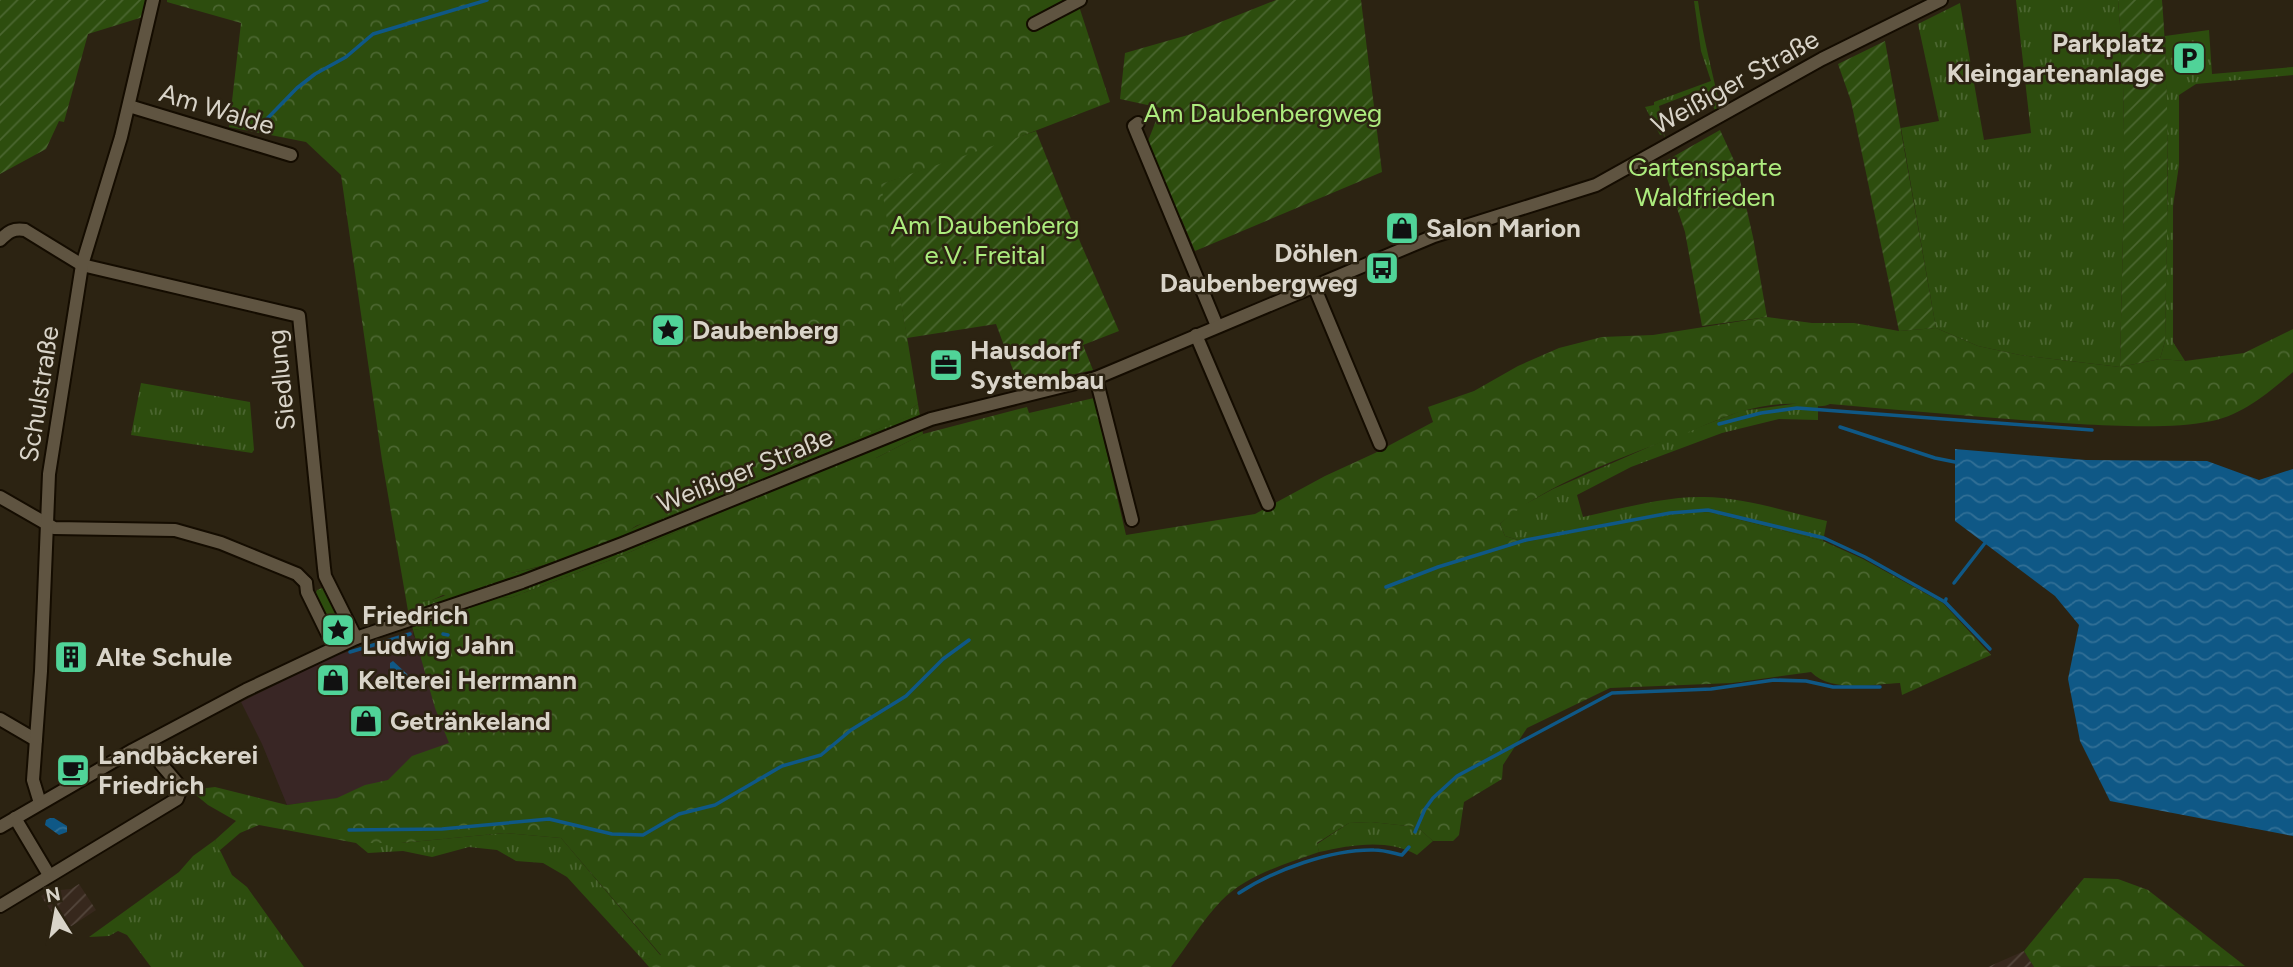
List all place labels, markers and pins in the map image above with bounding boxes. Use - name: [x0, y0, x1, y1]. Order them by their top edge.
- place label: Parkplatz Kleingartenanlage: [1947, 27, 2164, 89]
- parking icon: Parkplatz Kleingartenanlage: [2170, 39, 2208, 77]
- shop icon: Salon Marion: [1383, 209, 1421, 247]
- place label: Salon Marion: [1426, 212, 1581, 244]
- place label: Döhlen Daubenbergweg: [1160, 237, 1358, 299]
- bus stop icon: Döhlen Daubenbergweg: [1363, 249, 1401, 287]
- place icon: Daubenberg: [649, 311, 687, 349]
- place label: Daubenberg: [692, 314, 839, 346]
- place label: Hausdorf Systembau: [970, 334, 1104, 396]
- office icon: Hausdorf Systembau: [927, 346, 965, 384]
- place label: Friedrich Ludwig Jahn: [362, 599, 514, 661]
- place icon: Friedrich Ludwig Jahn: [319, 611, 357, 649]
- building icon: Alte Schule: [52, 638, 90, 676]
- place label: Alte Schule: [96, 641, 232, 673]
- shop icon: Kelterei Herrmann: [314, 661, 352, 699]
- place label: Kelterei Herrmann: [358, 664, 577, 696]
- shop icon: Getränkeland: [347, 702, 385, 740]
- place label: Getränkeland: [390, 705, 551, 737]
- place label: Landbäckerei Friedrich: [98, 739, 258, 801]
- cafe icon: Landbäckerei Friedrich: [54, 751, 92, 789]

